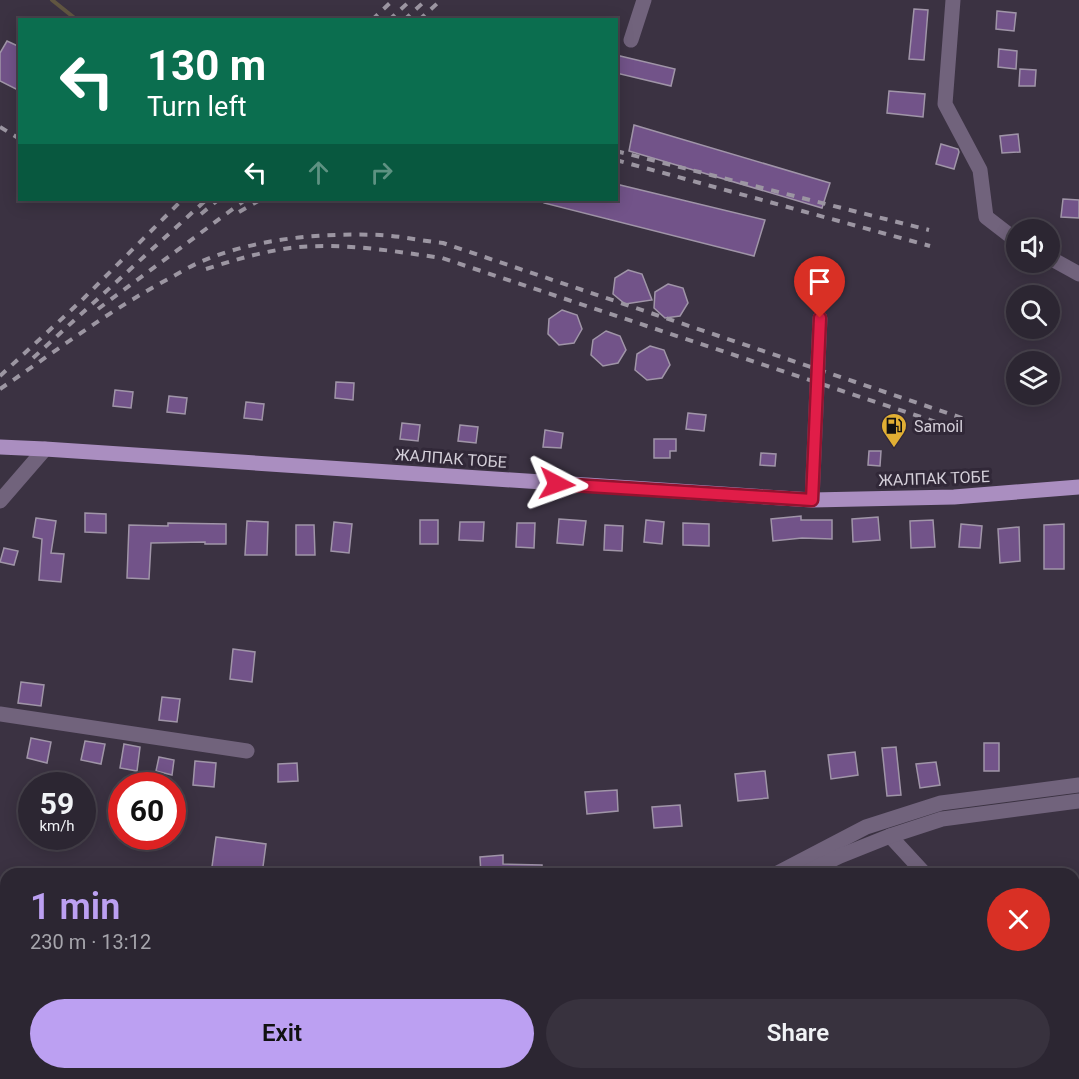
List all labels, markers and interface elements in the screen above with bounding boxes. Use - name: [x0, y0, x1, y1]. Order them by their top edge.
- text: 130 m: [147, 41, 266, 90]
- icon: left: [48, 42, 126, 120]
- text: Turn left: [147, 91, 247, 123]
- icon: left: [239, 156, 272, 189]
- icon: ahead: [302, 156, 335, 189]
- icon: right: [365, 156, 398, 189]
- map controls: [1006, 219, 1060, 405]
- button: sound: [1006, 219, 1060, 273]
- pin: [794, 256, 845, 318]
- icon: arrive: [803, 265, 836, 298]
- button: search: [1006, 285, 1060, 339]
- button: layers: [1006, 351, 1060, 405]
- fuel station icon: Samoil: [879, 411, 909, 449]
- place label: Samoil: [914, 417, 963, 436]
- street label: ЖАЛПАК ТОБЕ: [395, 445, 507, 472]
- position arrow: [525, 452, 589, 516]
- street label: ЖАЛПАК ТОБЕ: [878, 467, 990, 490]
- speed limit sign: 60: [108, 772, 186, 850]
- text: 59: [40, 786, 74, 821]
- text: km/h: [39, 817, 75, 835]
- text: 1 min: [30, 886, 120, 928]
- button: close: [987, 888, 1050, 951]
- text: 230 m · 13:12: [30, 930, 151, 954]
- button: Exit: [30, 999, 534, 1068]
- button: Share: [546, 999, 1050, 1068]

